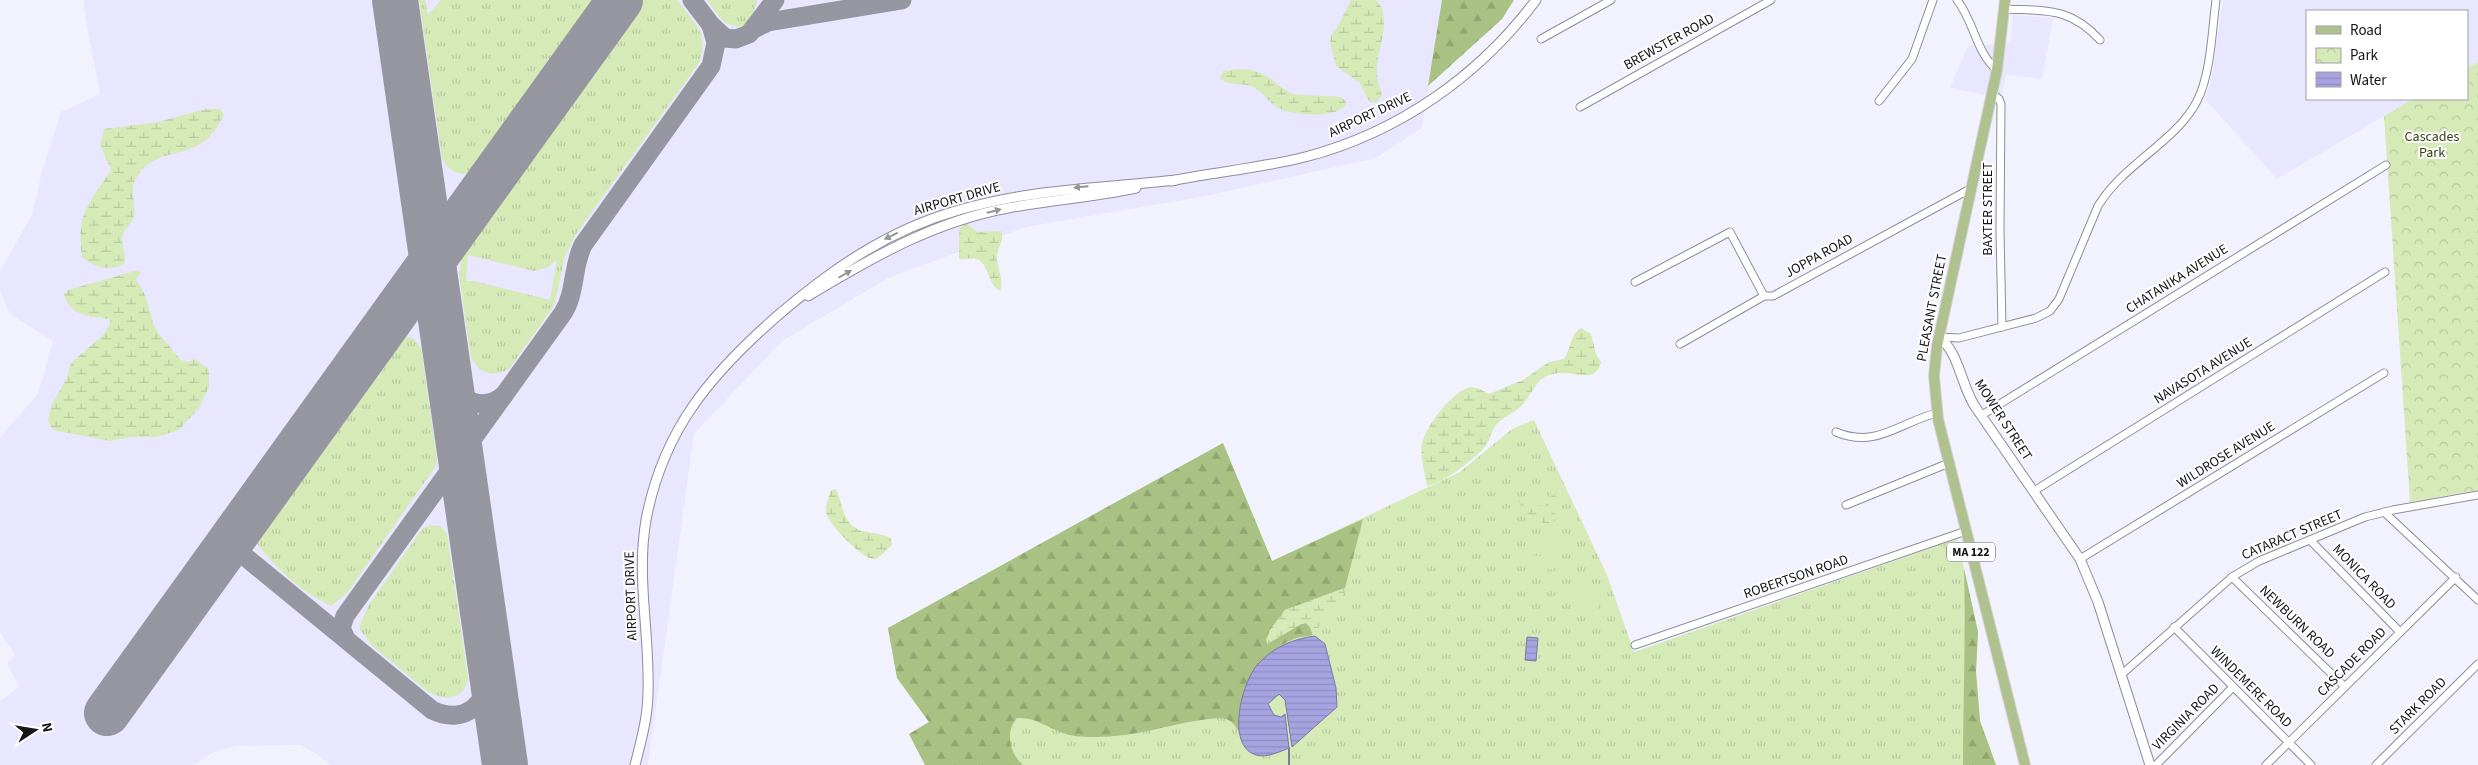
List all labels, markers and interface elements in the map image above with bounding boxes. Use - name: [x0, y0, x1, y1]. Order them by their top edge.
- street label: BREWSTER ROAD: [1620, 9, 1718, 75]
- legend: [2306, 10, 2468, 100]
- text: Road: [2350, 20, 2382, 41]
- text: Park: [2350, 45, 2379, 66]
- text: Water: [2350, 70, 2387, 91]
- street label: AIRPORT DRIVE: [1325, 87, 1415, 143]
- park label: Cascades Park: [2405, 127, 2460, 163]
- street label: BAXTER STREET: [1978, 162, 1998, 256]
- street label: AIRPORT DRIVE: [911, 177, 1003, 221]
- one-way arrow: [1073, 183, 1089, 191]
- one-way arrow: [987, 207, 1002, 215]
- street label: JOPPA ROAD: [1781, 229, 1857, 283]
- one-way arrow: [883, 232, 898, 240]
- street label: CHATANIKA AVENUE: [2122, 239, 2232, 319]
- street label: PLEASANT STREET: [1912, 252, 1952, 363]
- one-way arrow: [838, 270, 853, 278]
- street label: NAVASOTA AVENUE: [2150, 333, 2256, 409]
- street label: MOWER STREET: [1969, 375, 2037, 465]
- street label: WILDROSE AVENUE: [2173, 417, 2279, 493]
- street label: CATARACT STREET: [2239, 505, 2346, 565]
- street label: MONICA ROAD: [2328, 540, 2400, 614]
- road number: MA 122: [1947, 542, 1995, 562]
- street label: ROBERTSON ROAD: [1741, 550, 1851, 604]
- street label: AIRPORT DRIVE: [619, 551, 643, 641]
- street label: NEWBURN ROAD: [2255, 581, 2339, 663]
- street label: CASCADE ROAD: [2313, 623, 2391, 701]
- street label: WINDEMERE ROAD: [2205, 641, 2297, 733]
- street label: STARK ROAD: [2385, 673, 2451, 739]
- street label: VIRGINIA ROAD: [2148, 679, 2224, 755]
- north arrow: [10, 705, 60, 755]
- text: N: [36, 721, 57, 734]

